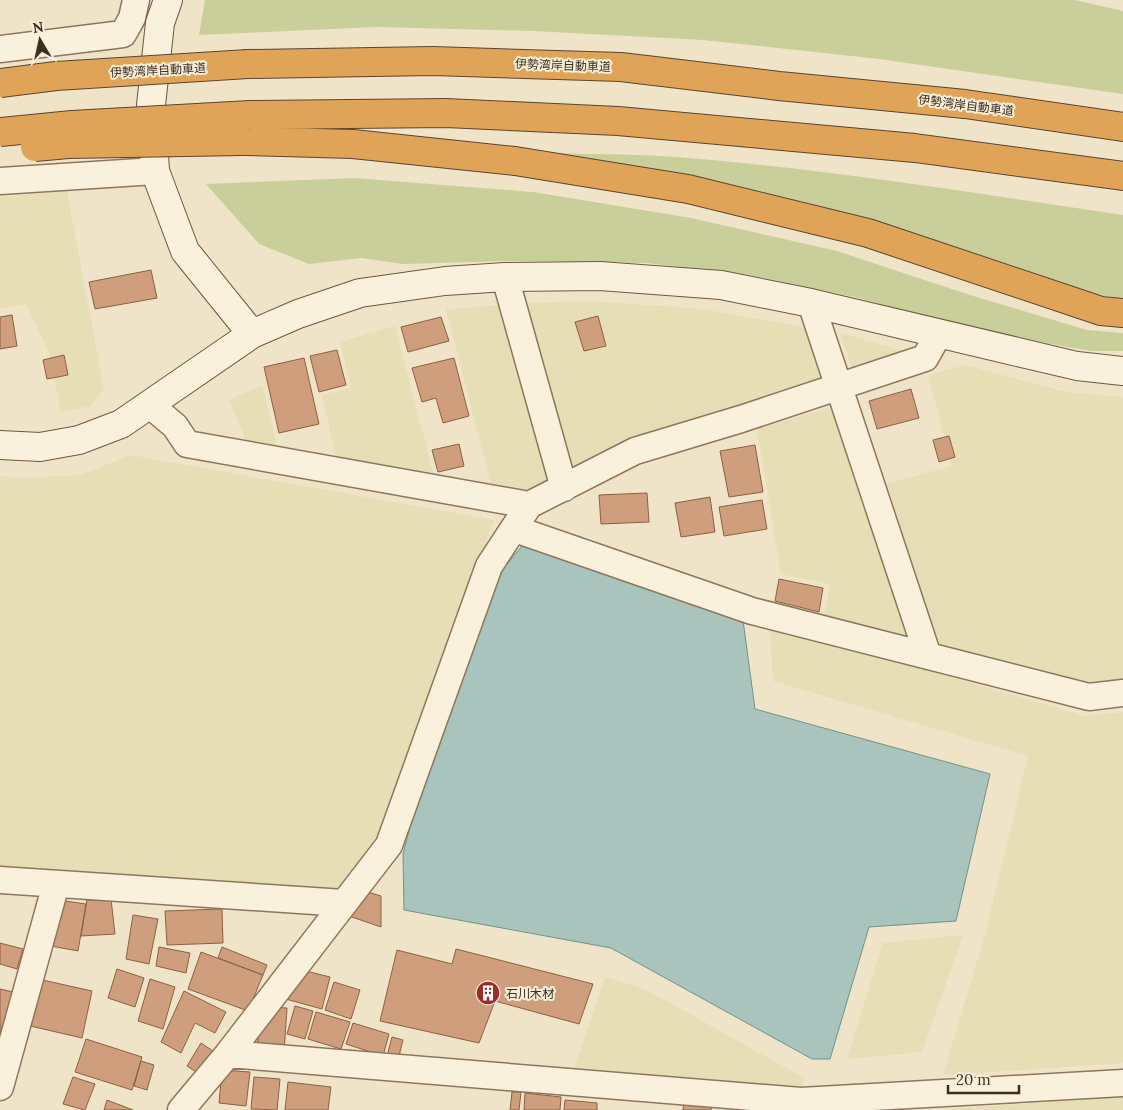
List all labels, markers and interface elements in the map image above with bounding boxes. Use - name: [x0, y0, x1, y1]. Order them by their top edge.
- north arrow: [15, 15, 65, 65]
- text: N: [31, 17, 45, 37]
- street label: 伊勢湾岸自動車道: [515, 56, 611, 74]
- street label: 伊勢湾岸自動車道: [110, 60, 206, 80]
- street label: 伊勢湾岸自動車道: [917, 92, 1015, 118]
- building icon: 石川木材: [475, 980, 501, 1006]
- place label: 石川木材: [506, 986, 554, 1001]
- scale bar: [948, 1062, 1019, 1094]
- text: 20 m: [956, 1070, 991, 1089]

